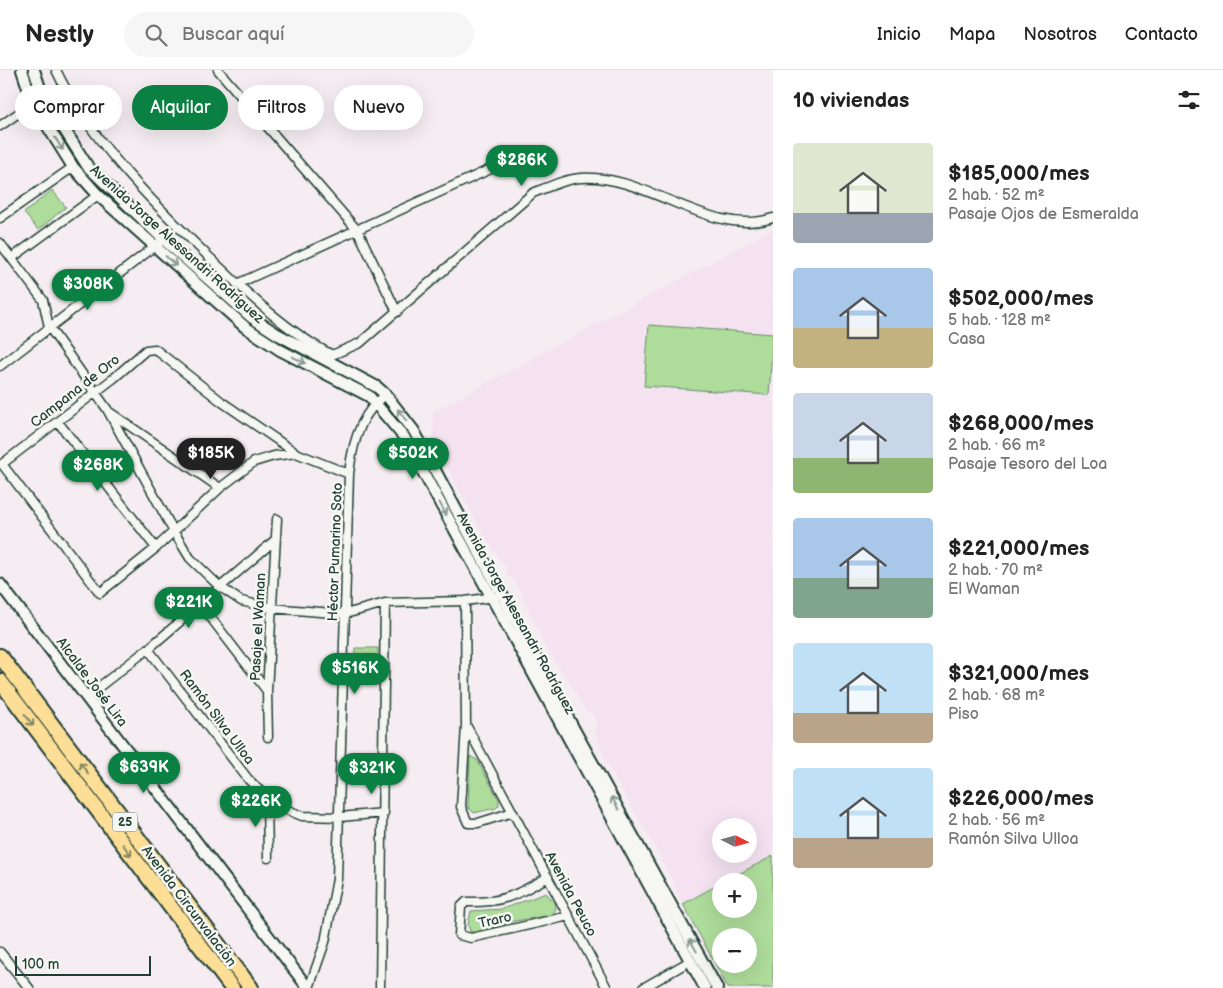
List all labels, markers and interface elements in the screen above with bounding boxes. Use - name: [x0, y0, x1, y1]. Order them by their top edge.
- search box: [124, 12, 474, 57]
- text: Nestly: [25, 20, 94, 49]
- icon: search: [142, 21, 170, 49]
- text: Buscar aquí: [182, 23, 284, 46]
- text: Inicio: [877, 24, 921, 45]
- text: Mapa: [949, 24, 995, 45]
- text: Nosotros: [1023, 24, 1097, 45]
- text: Contacto: [1125, 24, 1198, 45]
- chip: Comprar: [15, 85, 122, 130]
- chip: Alquilar: [132, 85, 228, 130]
- chip: Filtros: [238, 85, 324, 130]
- chip: Nuevo: [334, 85, 423, 130]
- icon: filters: [1175, 86, 1203, 114]
- text: 10 viviendas: [793, 88, 909, 113]
- one-way arrow: [54, 137, 64, 151]
- pin: $286K: [487, 144, 557, 187]
- text: $286K: [497, 151, 547, 170]
- street label: Avenida Jorge Alessandri Rodríguez: [87, 161, 268, 327]
- text: $185,000/mes: [948, 161, 1089, 186]
- icon: home: [833, 163, 893, 223]
- text: 2 hab. · 52 m²: [948, 186, 1045, 205]
- text: Pasaje Ojos de Esmeralda: [948, 205, 1139, 224]
- one-way arrow: [165, 255, 178, 266]
- pin: $308K: [53, 268, 123, 311]
- text: $308K: [63, 275, 113, 294]
- text: $502,000/mes: [948, 286, 1094, 311]
- icon: home: [833, 288, 893, 348]
- text: 5 hab. · 128 m²: [948, 311, 1051, 330]
- text: Casa: [948, 330, 985, 349]
- street label: Campana de Oro: [27, 351, 123, 431]
- one-way arrow: [291, 356, 306, 365]
- one-way arrow: [397, 408, 407, 422]
- text: $268,000/mes: [948, 411, 1094, 436]
- icon: home: [833, 413, 893, 473]
- text: 2 hab. · 66 m²: [948, 436, 1046, 455]
- pin: $185K: [176, 438, 246, 480]
- pin: $502K: [378, 438, 448, 480]
- text: $185K: [187, 444, 235, 463]
- text: $502K: [388, 444, 438, 463]
- pin: $268K: [63, 450, 133, 492]
- text: Pasaje Tesoro del Loa: [948, 455, 1107, 474]
- text: $268K: [73, 456, 123, 475]
- street label: Héctor Pumarino Soto: [324, 482, 346, 622]
- one-way arrow: [439, 501, 448, 516]
- street label: Avenida Jorge Alessandri Rodríguez: [453, 509, 579, 717]
- text: $221,000/mes: [948, 536, 1089, 561]
- icon: home: [833, 538, 893, 598]
- text: 2 hab. · 70 m²: [948, 561, 1043, 580]
- street label: Pasaje el Waman: [247, 572, 269, 682]
- text: El Waman: [948, 580, 1020, 599]
- pin: $221K: [154, 586, 224, 629]
- text: $221K: [166, 593, 213, 612]
- street label: Alcalde José Lira: [53, 634, 131, 730]
- pin: $516K: [320, 652, 390, 695]
- text: $516K: [331, 659, 379, 678]
- text: $321,000/mes: [948, 661, 1089, 686]
- icon: home: [833, 663, 893, 723]
- street label: Ramón Silva Ulloa: [176, 666, 258, 768]
- text: 2 hab. · 68 m²: [948, 686, 1045, 705]
- text: Piso: [948, 705, 979, 724]
- one-way arrow: [24, 713, 35, 726]
- pin: $639K: [109, 752, 179, 794]
- pin: $321K: [337, 752, 407, 795]
- text: $639K: [119, 758, 169, 777]
- text: $321K: [349, 759, 395, 778]
- one-way arrow: [79, 762, 90, 775]
- pin: $226K: [221, 786, 291, 828]
- text: $226,000/mes: [948, 786, 1094, 811]
- icon: home: [833, 788, 893, 848]
- text: $226K: [231, 792, 281, 811]
- one-way arrow: [609, 796, 619, 811]
- text: 2 hab. · 56 m²: [948, 811, 1045, 830]
- road number: 25: [112, 812, 138, 832]
- north arrow: [712, 818, 758, 862]
- map controls: [712, 818, 757, 973]
- text: Ramón Silva Ulloa: [948, 830, 1079, 849]
- street label: Avenida Circunvalación: [138, 842, 240, 970]
- one-way arrow: [122, 843, 133, 856]
- street label: Avenida Peuco: [541, 849, 601, 939]
- button: +: [712, 873, 757, 918]
- street label: Traro: [477, 908, 513, 932]
- button: −: [712, 928, 757, 973]
- one-way arrow: [688, 938, 698, 953]
- scale bar: [15, 953, 151, 976]
- text: 100 m: [22, 956, 59, 973]

